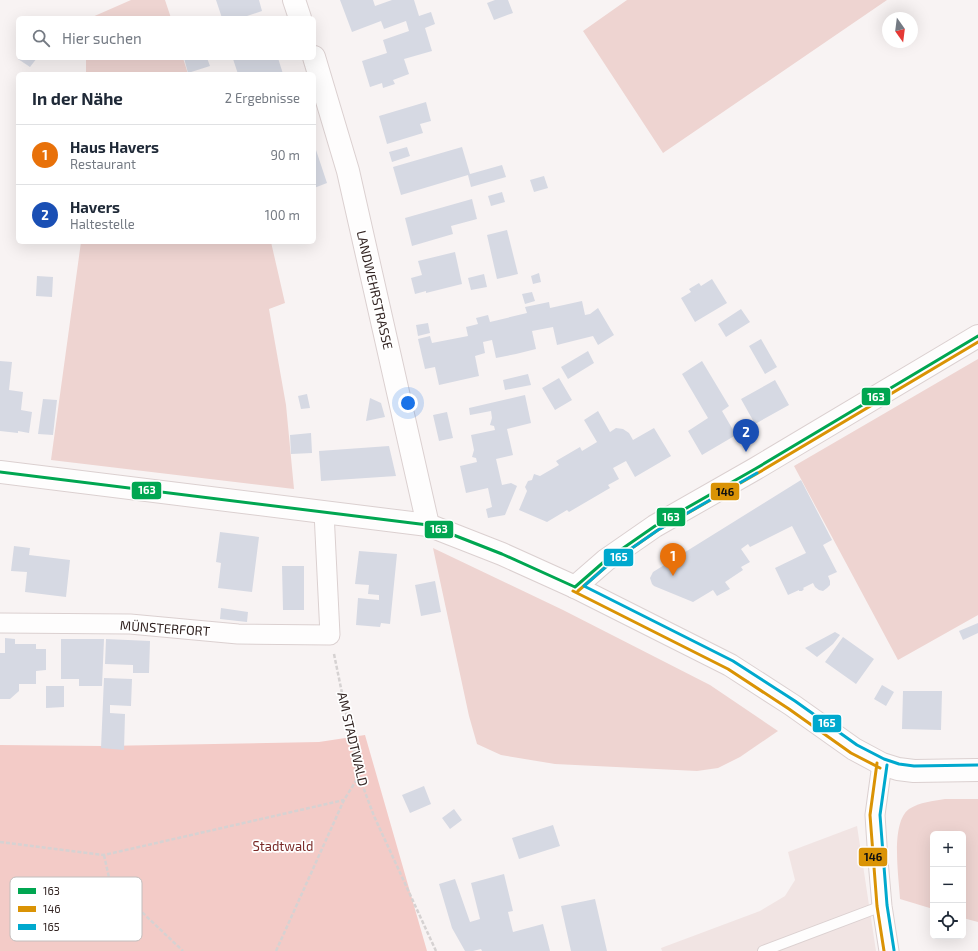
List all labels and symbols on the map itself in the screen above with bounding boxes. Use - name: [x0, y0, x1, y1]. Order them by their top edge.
- north arrow: [882, 12, 918, 48]
- street label: LANDWEHRSTRASSE: [354, 229, 396, 351]
- line badge: 163: [861, 387, 891, 406]
- text: 163: [867, 390, 885, 403]
- your location: [398, 393, 418, 413]
- pin: 2: [733, 419, 759, 452]
- line badge: 163: [131, 481, 162, 500]
- line badge: 146: [710, 482, 740, 501]
- text: 163: [138, 483, 156, 496]
- text: 146: [716, 485, 735, 498]
- line badge: 163: [656, 507, 686, 527]
- text: 163: [662, 510, 680, 523]
- line badge: 163: [424, 520, 454, 539]
- text: 163: [430, 522, 448, 535]
- pin: 1: [660, 543, 686, 576]
- line badge: 165: [603, 548, 634, 567]
- text: 165: [610, 550, 628, 563]
- street label: MÜNSTERFORT: [119, 617, 211, 639]
- street label: AM STADTWALD: [334, 690, 372, 788]
- line badge: 165: [812, 714, 842, 733]
- text: 165: [818, 716, 836, 729]
- park label: Stadtwald: [253, 838, 313, 854]
- line badge: 146: [858, 847, 888, 867]
- text: 146: [864, 850, 883, 863]
- legend: [10, 877, 142, 941]
- text: 163: [43, 884, 60, 897]
- text: 146: [43, 902, 60, 915]
- text: 165: [43, 920, 60, 933]

